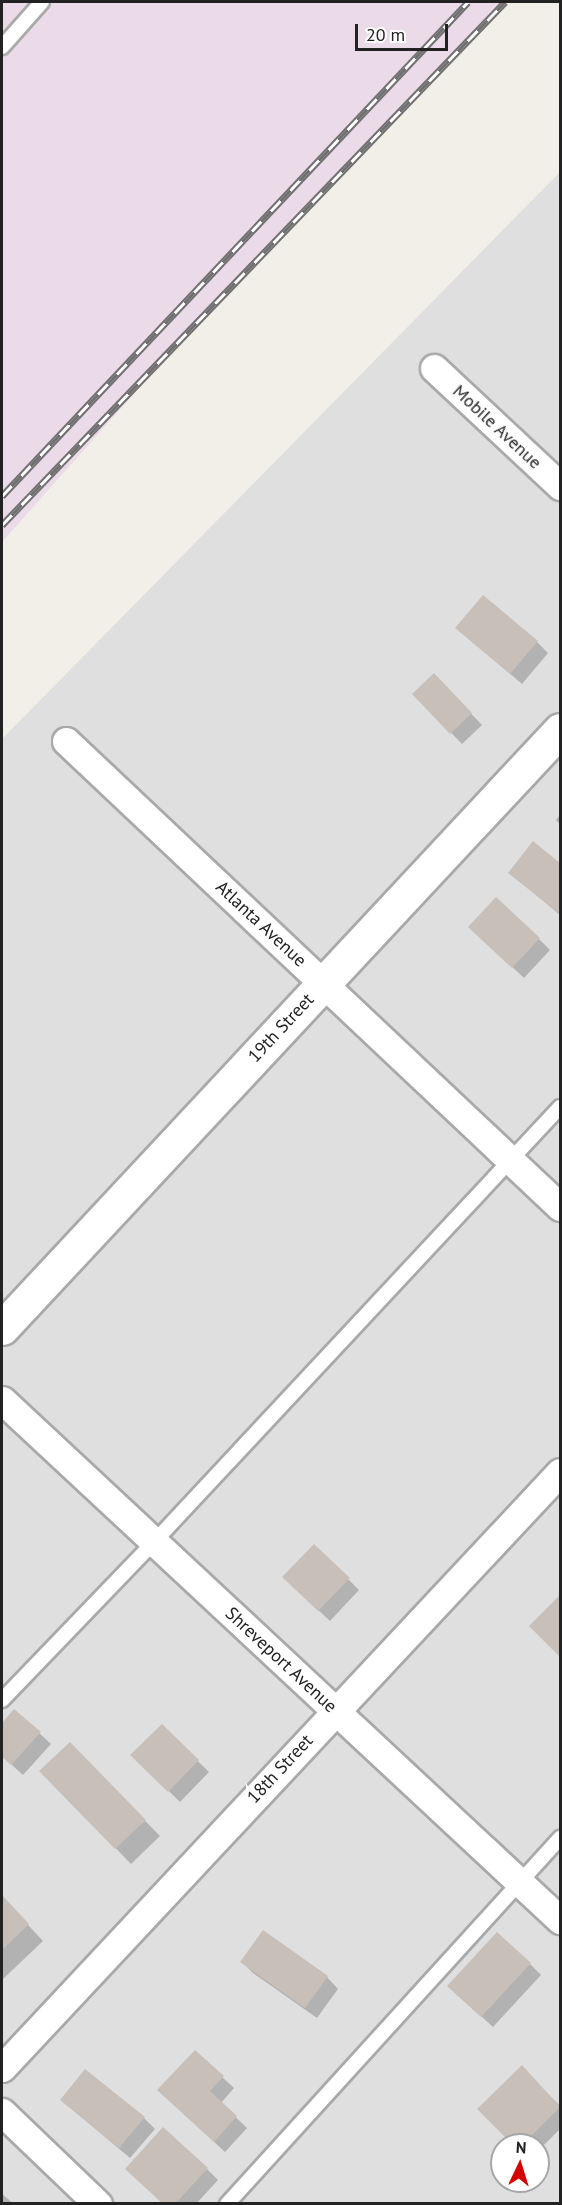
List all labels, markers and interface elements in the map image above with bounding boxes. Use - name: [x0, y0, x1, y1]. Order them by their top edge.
- scale bar: [358, 12, 451, 50]
- text: 20 m: [366, 23, 405, 46]
- street label: Mobile Avenue: [448, 380, 546, 474]
- street label: Atlanta Avenue: [211, 876, 311, 972]
- street label: 19th Street: [244, 989, 318, 1067]
- street label: Shreveport Avenue: [221, 1603, 341, 1717]
- street label: 18th Street: [243, 1730, 317, 1808]
- north arrow: [490, 2133, 550, 2193]
- text: N: [515, 2137, 527, 2157]

